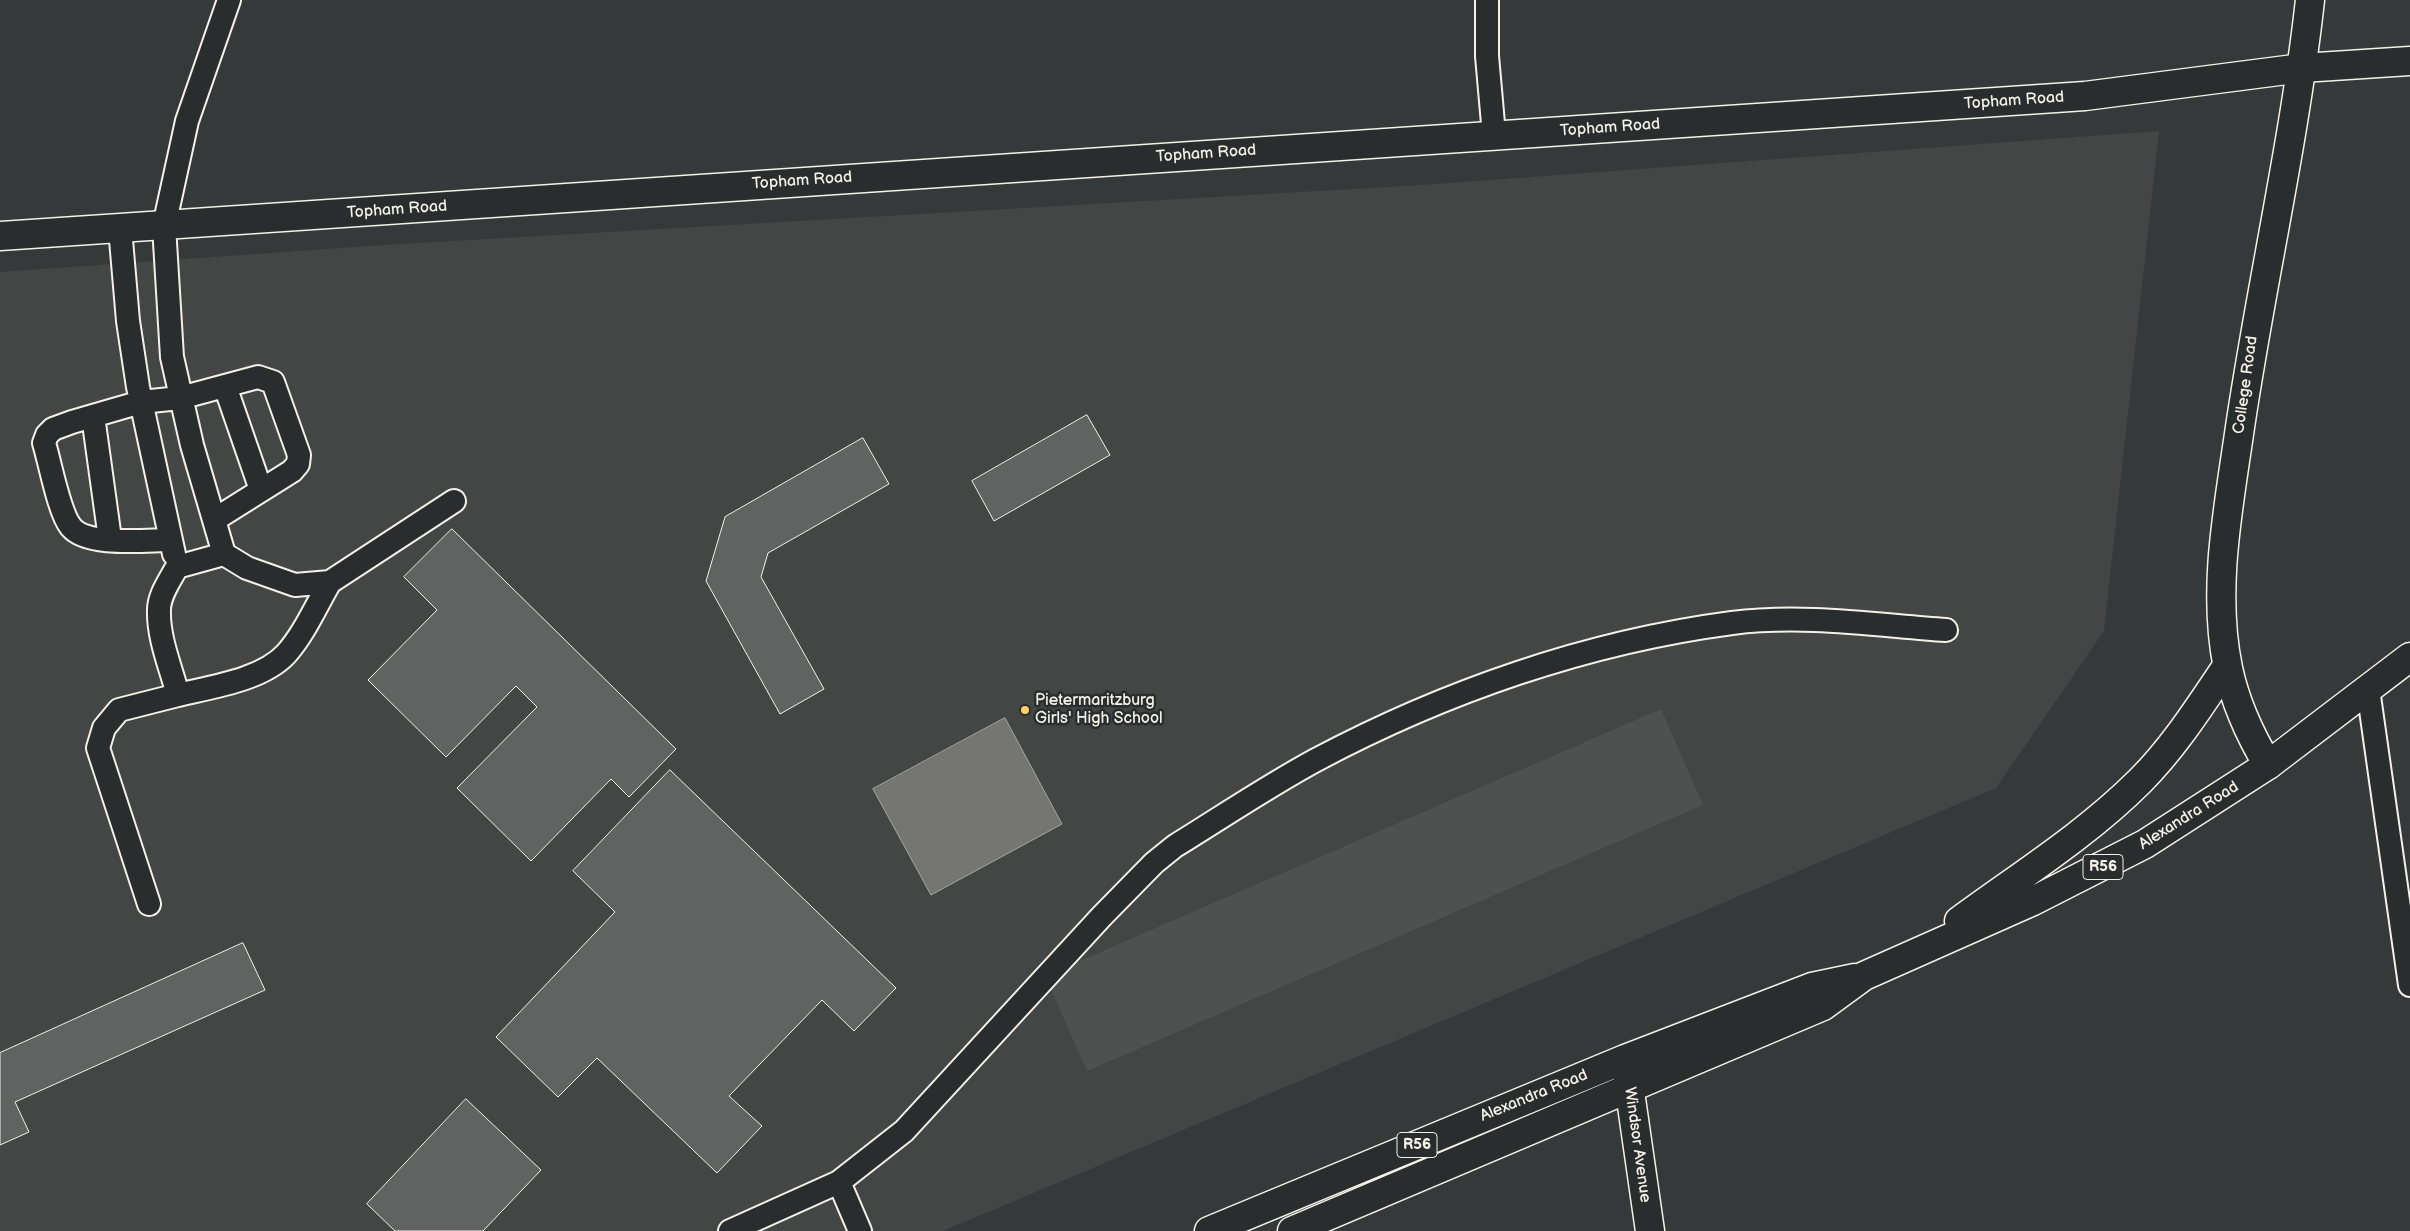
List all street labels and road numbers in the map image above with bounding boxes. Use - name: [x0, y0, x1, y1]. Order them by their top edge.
- street label: Topham Road: [1963, 88, 2065, 114]
- street label: Topham Road: [1559, 115, 1661, 141]
- street label: Topham Road: [1155, 141, 1257, 167]
- street label: Topham Road: [751, 168, 853, 194]
- street label: Topham Road: [346, 197, 448, 223]
- street label: College Road: [2230, 335, 2262, 435]
- street label: Alexandra Road: [2135, 778, 2243, 854]
- road number: R56: [2083, 854, 2123, 880]
- street label: Alexandra Road: [1477, 1066, 1591, 1126]
- street label: Windsor Avenue: [1619, 1086, 1655, 1204]
- road number: R56: [1397, 1132, 1437, 1158]

